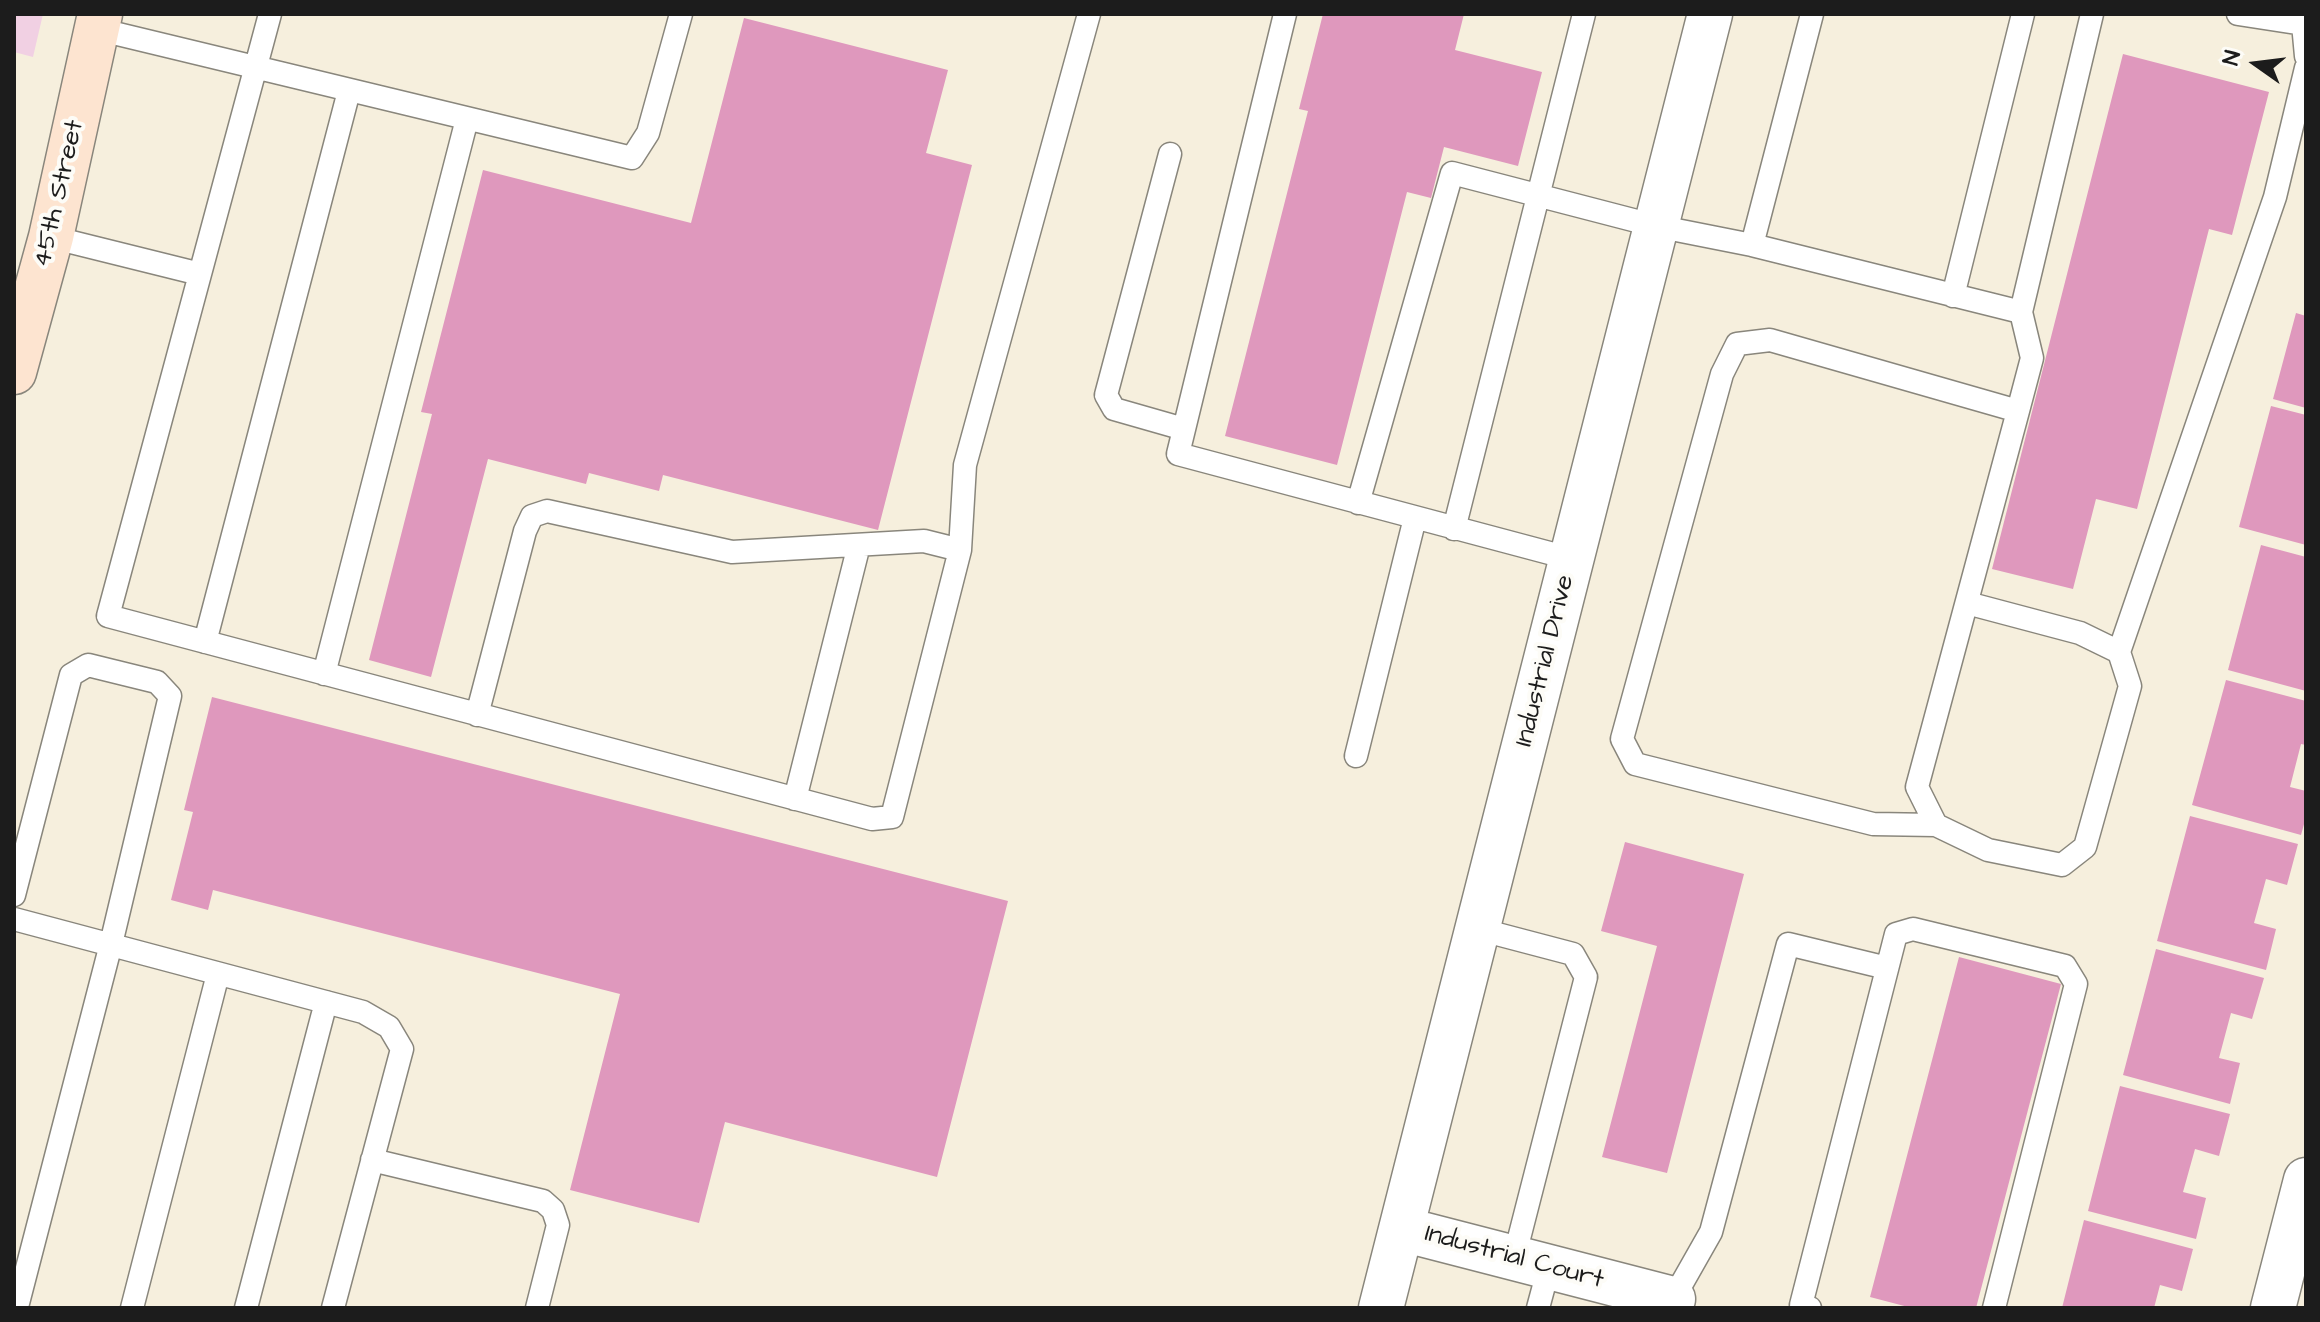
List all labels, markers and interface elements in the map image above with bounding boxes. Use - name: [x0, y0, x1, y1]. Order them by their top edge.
- north arrow: [2216, 24, 2296, 104]
- text: N: [2216, 48, 2249, 69]
- street label: 45th Street: [28, 117, 92, 271]
- street label: Industrial Drive: [1510, 572, 1582, 750]
- street label: Industrial Court: [1421, 1219, 1607, 1297]

